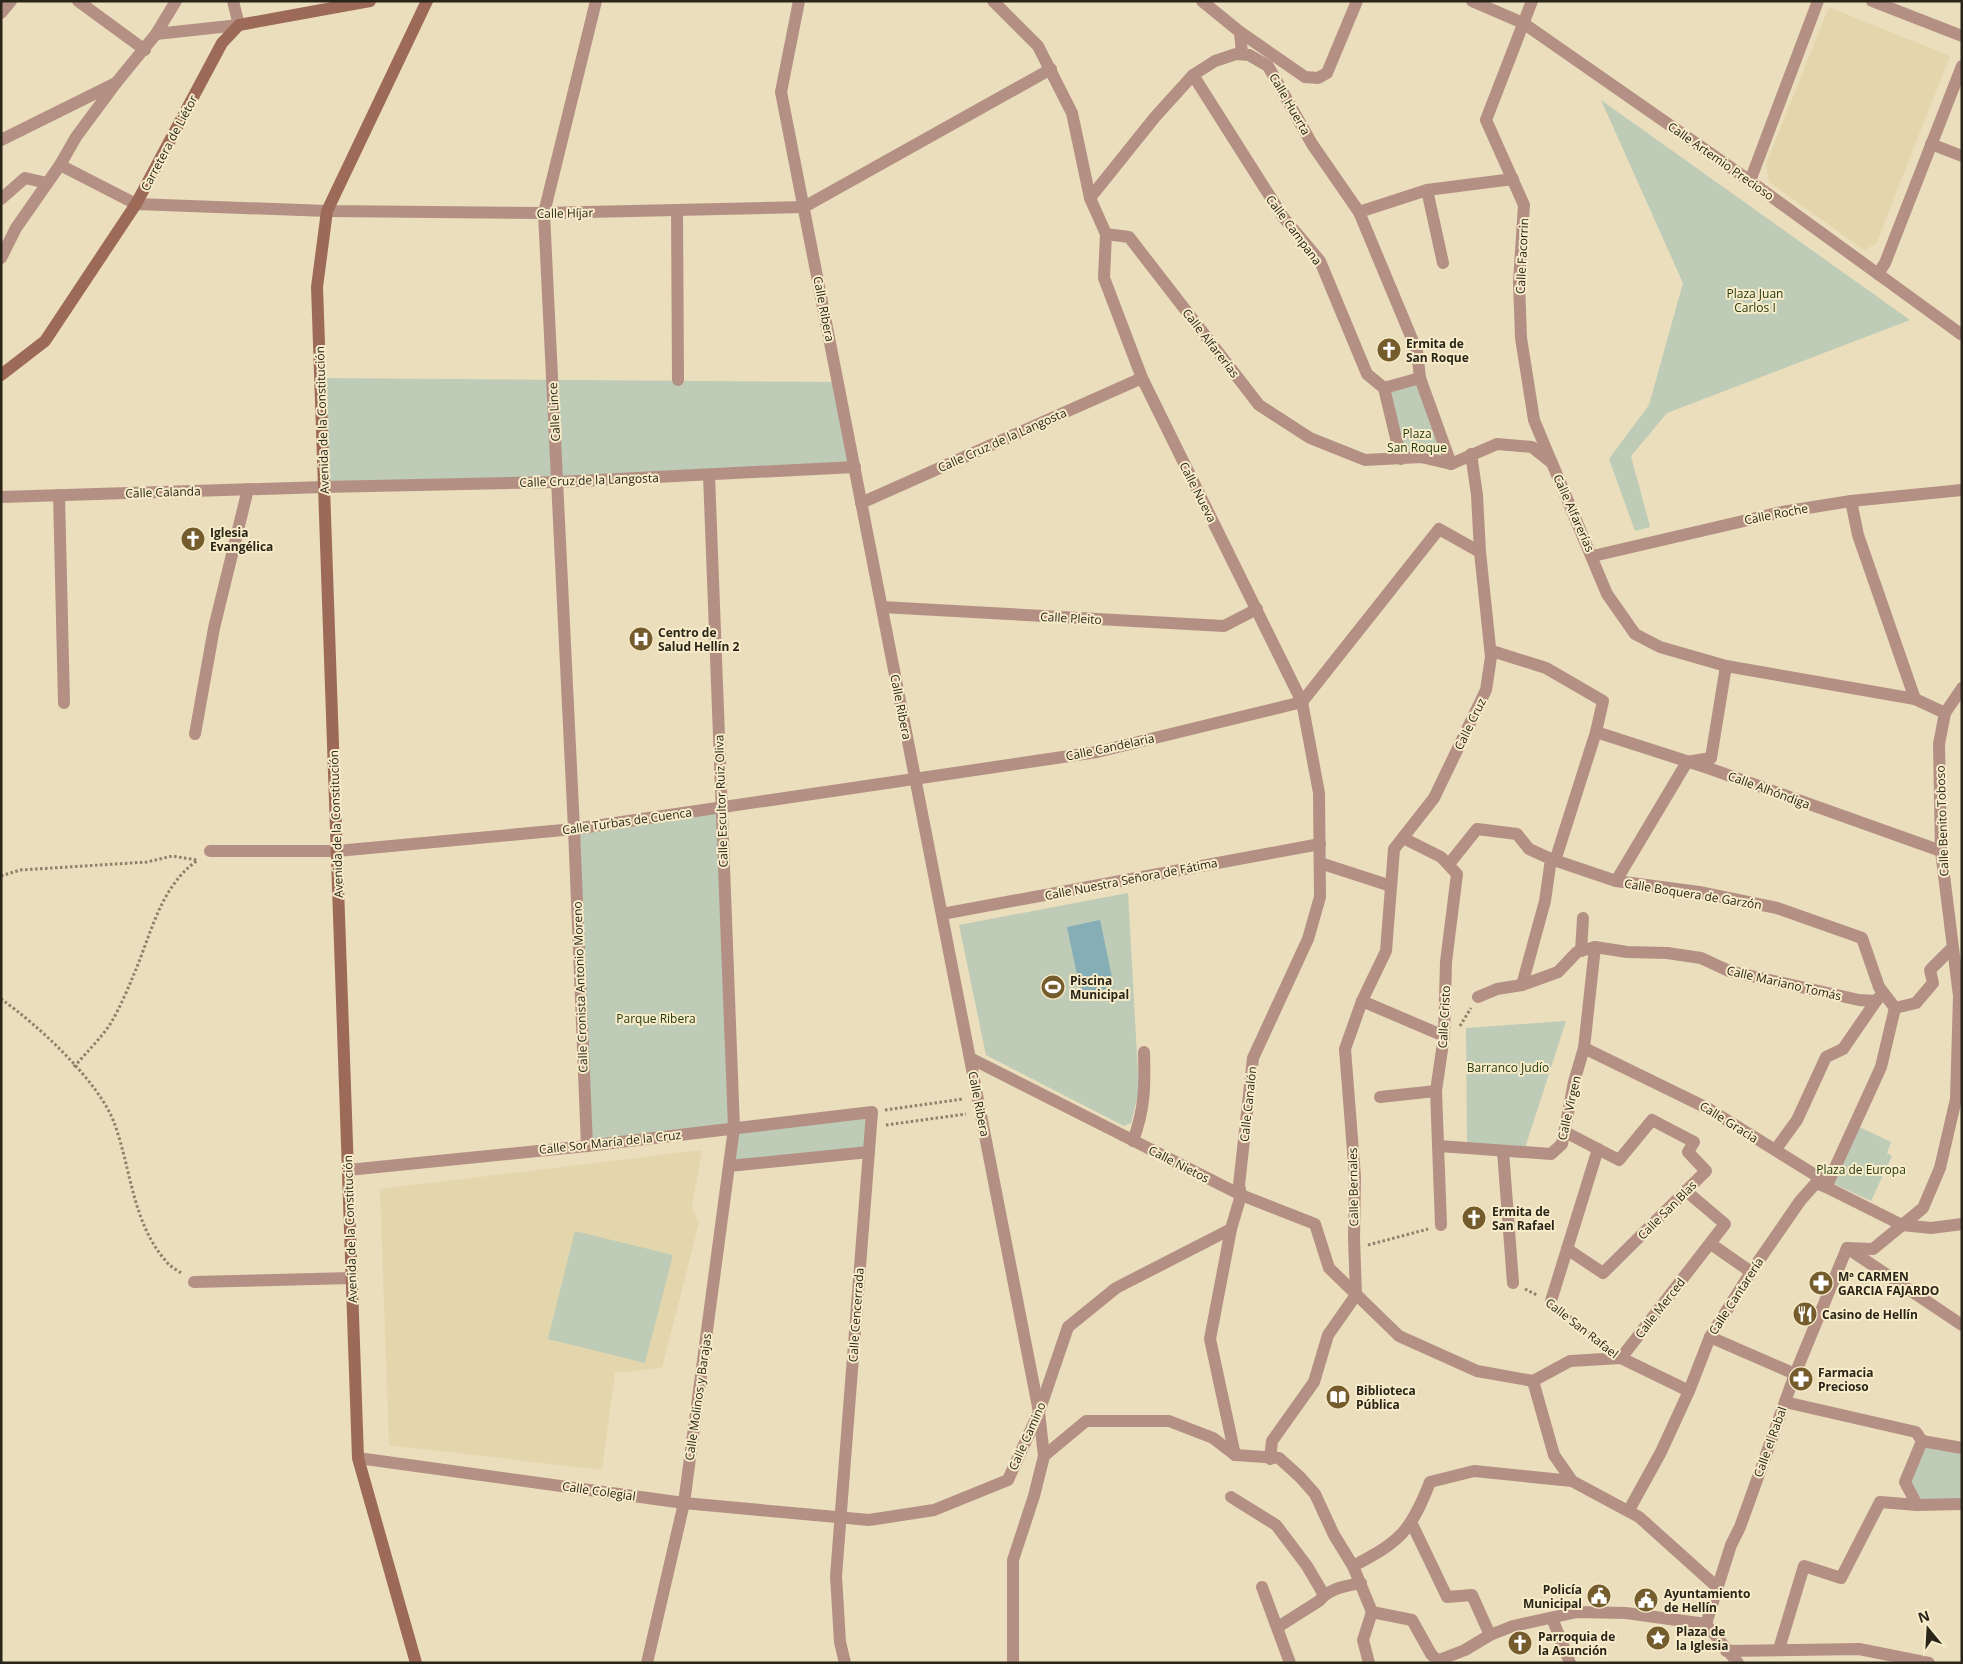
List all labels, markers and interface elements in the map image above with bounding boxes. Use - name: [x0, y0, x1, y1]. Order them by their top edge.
- street label: Calle Huerta: [1265, 70, 1315, 138]
- street label: Carretera de Liétor: [137, 92, 201, 194]
- street label: Calle Artemio Precioso: [1665, 118, 1777, 204]
- street label: Calle Campana: [1262, 192, 1326, 268]
- street label: Calle Híjar: [537, 204, 594, 222]
- street label: Calle Facorrin: [1512, 218, 1532, 294]
- street label: Calle Ribera: [809, 275, 839, 343]
- park label: Plaza Juan Carlos I: [1727, 285, 1783, 316]
- street label: Calle Alfarerías: [1179, 305, 1244, 381]
- place label: Ermita de San Roque: [1406, 335, 1469, 366]
- church icon: Ermita de San Roque: [1376, 337, 1402, 363]
- street label: Avenida de la Constitución: [311, 346, 333, 494]
- street label: Calle Lince: [544, 382, 564, 442]
- street label: Calle Cruz de la Langosta: [935, 404, 1069, 476]
- park label: Plaza San Roque: [1387, 425, 1447, 456]
- street label: Calle Nueva: [1175, 459, 1221, 525]
- street label: Calle Cruz de la Langosta: [519, 469, 659, 491]
- street label: Calle Alfarerías: [1549, 471, 1599, 555]
- street label: Calle Calanda: [125, 482, 201, 502]
- street label: Calle Roche: [1743, 499, 1810, 529]
- place label: Iglesia Evangélica: [210, 524, 273, 555]
- church icon: Iglesia Evangélica: [180, 526, 206, 552]
- street label: Calle Pleito: [1040, 608, 1102, 628]
- place label: Centro de Salud Hellín 2: [658, 624, 739, 655]
- hospital icon: Centro de Salud Hellín 2: [628, 626, 654, 652]
- street label: Calle Ribera: [886, 673, 916, 741]
- street label: Calle Cruz: [1450, 695, 1490, 753]
- street label: Calle Candelaria: [1064, 729, 1156, 765]
- street label: Calle Escultor Ruiz Oliva: [710, 734, 732, 868]
- street label: Avenida de la Constitución: [325, 750, 347, 898]
- street label: Calle Benito Toboso: [1932, 765, 1952, 877]
- street label: Calle Alhóndiga: [1726, 767, 1812, 813]
- street label: Calle Turbas de Cuenca: [561, 804, 693, 838]
- street label: Calle Nuestra Señora de Fátima: [1043, 854, 1219, 904]
- street label: Calle Boquera de Garzón: [1623, 875, 1763, 913]
- street label: Calle Cronista Antonio Moreno: [569, 901, 591, 1073]
- street label: Calle Mariano Tomás: [1725, 962, 1843, 1005]
- place label: Piscina Municipal: [1070, 972, 1129, 1003]
- sports icon: Piscina Municipal: [1040, 974, 1066, 1000]
- street label: Calle Cristo: [1434, 985, 1454, 1049]
- park label: Parque Ribera: [616, 1010, 696, 1027]
- park label: Barranco Judío: [1467, 1059, 1549, 1076]
- street label: Calle Canalón: [1236, 1065, 1260, 1143]
- street label: Calle Ribera: [964, 1070, 994, 1138]
- street label: Calle Virgen: [1553, 1074, 1585, 1142]
- street label: Calle Gracia: [1697, 1097, 1761, 1147]
- street label: Calle Sor María de la Cruz: [538, 1126, 682, 1158]
- street label: Calle Nietos: [1146, 1141, 1213, 1187]
- street label: Calle Bernales: [1344, 1147, 1362, 1227]
- street label: Avenida de la Constitución: [339, 1155, 361, 1303]
- park label: Plaza de Europa: [1816, 1161, 1906, 1178]
- street label: Calle San Blas: [1634, 1177, 1700, 1243]
- place label: Ermita de San Rafael: [1492, 1203, 1555, 1234]
- church icon: Ermita de San Rafael: [1461, 1205, 1487, 1231]
- street label: Calle Cantarería: [1705, 1254, 1767, 1338]
- street label: Calle Cencerrada: [844, 1267, 868, 1363]
- place label: Mª CARMEN GARCIA FAJARDO: [1838, 1268, 1939, 1299]
- pharmacy icon: Mª CARMEN GARCIA FAJARDO: [1808, 1270, 1834, 1296]
- street label: Calle Merced: [1631, 1274, 1689, 1342]
- street label: Calle San Rafael: [1542, 1294, 1622, 1362]
- restaurant icon: Casino de Hellín: [1792, 1301, 1818, 1327]
- place label: Casino de Hellín: [1822, 1306, 1918, 1323]
- street label: Calle Molinos y Barajas: [681, 1332, 715, 1462]
- place label: Farmacia Precioso: [1818, 1364, 1873, 1395]
- pharmacy icon: Farmacia Precioso: [1788, 1366, 1814, 1392]
- place label: Biblioteca Pública: [1356, 1382, 1416, 1413]
- library icon: Biblioteca Pública: [1325, 1384, 1351, 1410]
- street label: Calle Camino: [1004, 1399, 1050, 1473]
- street label: Calle el Rabal: [1749, 1404, 1791, 1480]
- street label: Calle Colegial: [561, 1477, 637, 1505]
- place label: Policía Municipal: [1523, 1581, 1582, 1612]
- public building icon: Policía Municipal: [1586, 1583, 1612, 1609]
- place label: Ayuntamiento de Hellín: [1664, 1585, 1750, 1616]
- public building icon: Ayuntamiento de Hellín: [1633, 1587, 1659, 1613]
- north arrow: [1903, 1604, 1953, 1654]
- text: N: [1915, 1605, 1932, 1627]
- place label: Plaza de la Iglesia: [1676, 1623, 1728, 1654]
- place icon: Plaza de la Iglesia: [1645, 1625, 1671, 1651]
- place label: Parroquia de la Asunción: [1538, 1628, 1615, 1659]
- church icon: Parroquia de la Asunción: [1507, 1630, 1533, 1656]

